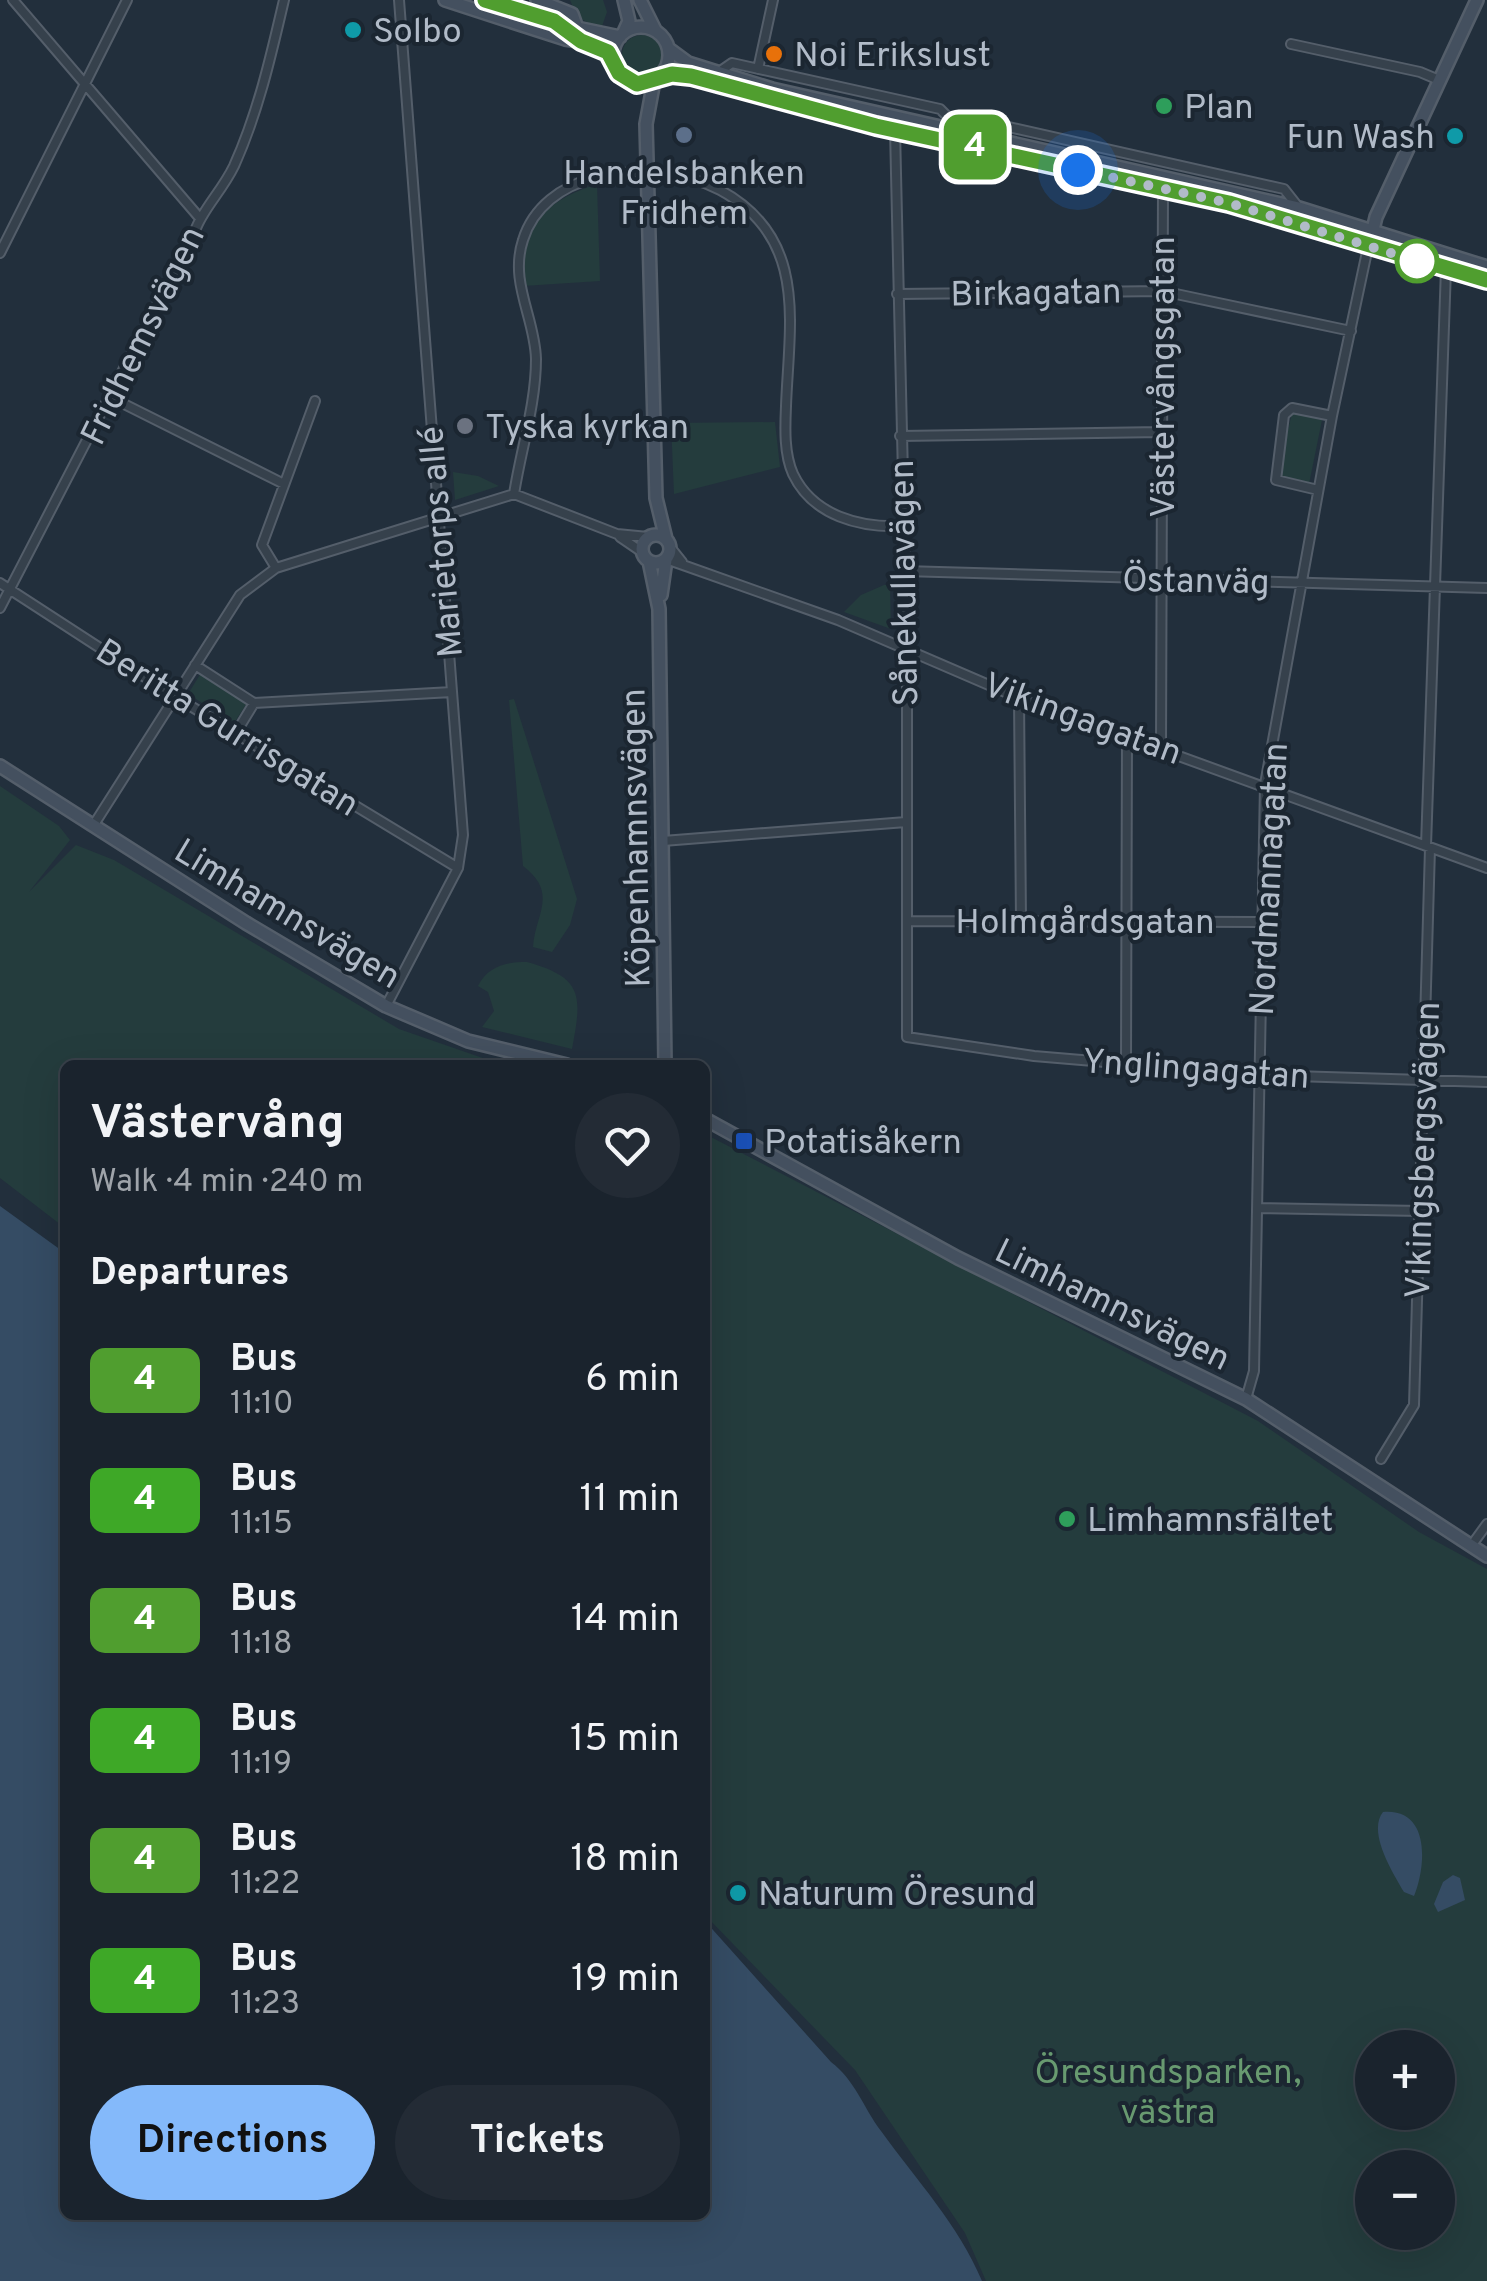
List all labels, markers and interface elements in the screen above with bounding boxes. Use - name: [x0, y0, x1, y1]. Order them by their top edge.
- place label: Solbo: [373, 11, 462, 55]
- marker: Solbo: [342, 19, 364, 41]
- place label: Noi Erikslust: [794, 35, 991, 79]
- marker: Noi Erikslust: [763, 43, 785, 65]
- place label: Plan: [1184, 87, 1254, 131]
- marker: Plan: [1153, 95, 1175, 117]
- line badge: 4: [942, 114, 1008, 180]
- place label: Fun Wash: [1286, 117, 1435, 161]
- marker: Handelsbanken Fridhem: [673, 124, 695, 146]
- text: 4: [964, 125, 986, 169]
- marker: Fun Wash: [1444, 125, 1466, 147]
- your location: [1053, 145, 1103, 195]
- place label: Handelsbanken Fridhem: [563, 153, 805, 237]
- street label: Fridhemsvägen: [73, 220, 217, 453]
- street label: Västervångsgatan: [1143, 236, 1187, 518]
- unlabelled marker: [1396, 240, 1438, 282]
- street label: Birkagatan: [950, 272, 1122, 318]
- place label: Tyska kyrkan: [485, 407, 689, 451]
- marker: Tyska kyrkan: [454, 415, 476, 437]
- street label: Marietorps allé: [411, 424, 475, 659]
- street label: Sånekullavägen: [882, 459, 930, 707]
- street label: Östanväg: [1122, 560, 1270, 606]
- street label: Beritta Gurrisgatan: [87, 631, 366, 828]
- street label: Vikingagatan: [977, 665, 1187, 777]
- street label: Köpenhamnsvägen: [613, 688, 663, 988]
- street label: Nordmannagatan: [1242, 741, 1300, 1017]
- street label: Limhamnsvägen: [165, 831, 408, 1000]
- street label: Holmgårdsgatan: [955, 902, 1215, 946]
- street label: Vikingsbergsvägen: [1398, 1001, 1452, 1299]
- street label: Ynglingagatan: [1081, 1041, 1311, 1101]
- button: heart: [575, 1093, 680, 1198]
- text: Västervång: [90, 1095, 345, 1155]
- place label: Potatisåkern: [764, 1122, 962, 1166]
- marker: Potatisåkern: [733, 1130, 755, 1152]
- text: Walk · 4 min · 240 m: [90, 1163, 363, 1203]
- street label: Limhamnsvägen: [987, 1231, 1237, 1383]
- text: Departures: [90, 1250, 290, 1299]
- text: Bus: [230, 1336, 297, 1385]
- text: 6 min: [585, 1356, 680, 1405]
- text: 4: [134, 1358, 156, 1402]
- text: 11:10: [230, 1385, 294, 1425]
- text: Bus: [230, 1456, 297, 1505]
- text: 11 min: [579, 1476, 680, 1525]
- text: 4: [134, 1478, 156, 1522]
- place label: Limhamnsfältet: [1087, 1500, 1333, 1544]
- text: 11:15: [230, 1505, 293, 1545]
- marker: Limhamnsfältet: [1056, 1508, 1078, 1530]
- text: Bus: [230, 1576, 297, 1625]
- text: 14 min: [571, 1596, 680, 1645]
- text: 4: [134, 1598, 156, 1642]
- text: 11:18: [230, 1625, 293, 1665]
- text: Bus: [230, 1696, 297, 1745]
- text: 15 min: [570, 1716, 680, 1765]
- text: 4: [134, 1718, 156, 1762]
- text: 11:19: [230, 1745, 292, 1785]
- text: Bus: [230, 1816, 297, 1865]
- text: 18 min: [570, 1836, 680, 1885]
- text: 4: [134, 1838, 156, 1882]
- text: 11:22: [230, 1865, 300, 1905]
- place label: Naturum Öresund: [758, 1874, 1036, 1918]
- marker: Naturum Öresund: [727, 1882, 749, 1904]
- text: Bus: [230, 1936, 297, 1985]
- text: 19 min: [571, 1956, 680, 2005]
- text: 4: [134, 1958, 156, 2002]
- text: 11:23: [230, 1985, 300, 2025]
- map controls: [1355, 2030, 1455, 2250]
- button: +: [1355, 2030, 1455, 2130]
- park label: Öresundsparken, västra: [1035, 2052, 1301, 2136]
- button: Directions: [90, 2085, 375, 2200]
- button: Tickets: [395, 2085, 680, 2200]
- button: −: [1355, 2150, 1455, 2250]

